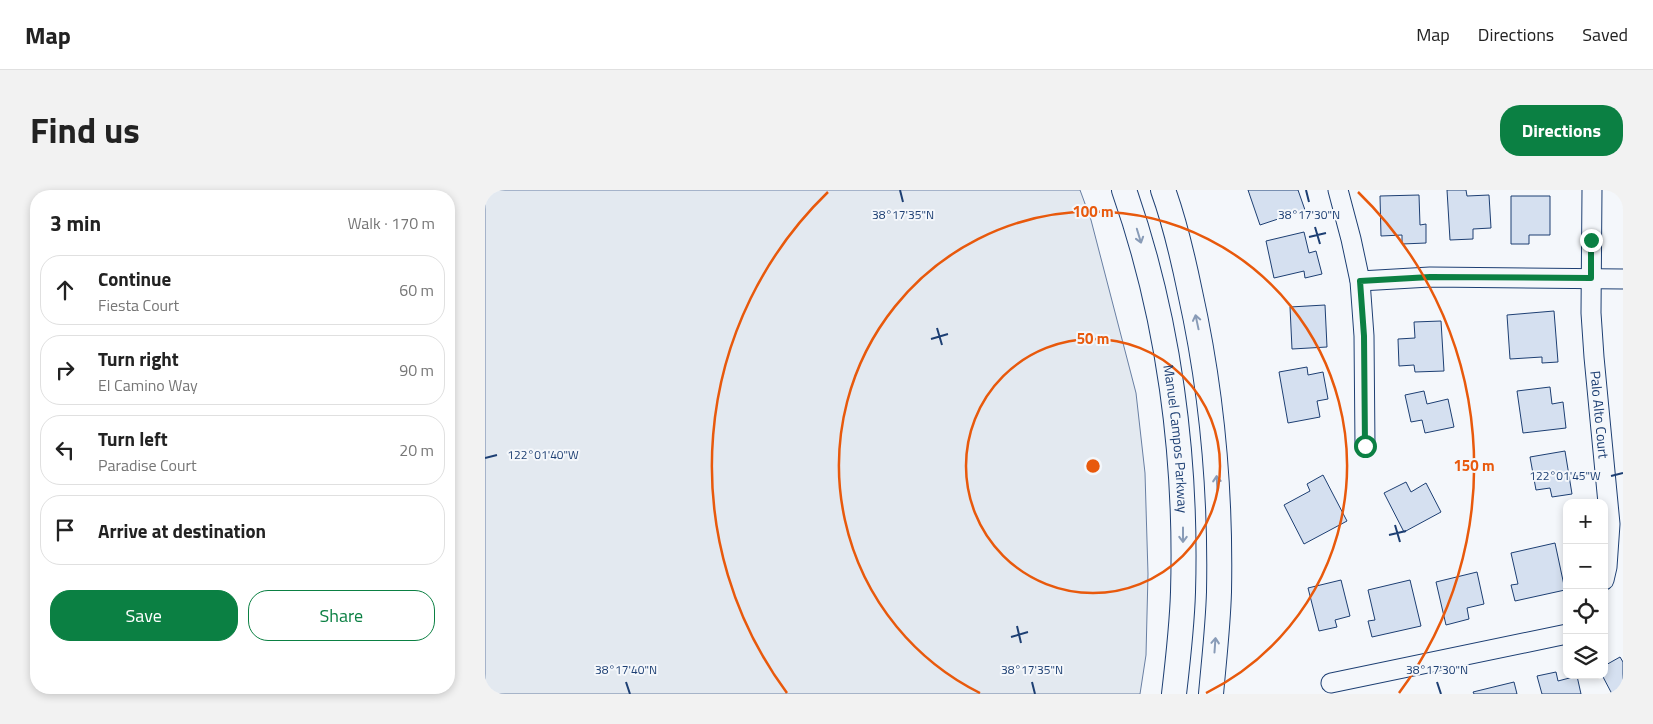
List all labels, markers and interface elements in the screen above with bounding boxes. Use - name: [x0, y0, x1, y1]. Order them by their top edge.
- text: Map: [25, 17, 71, 53]
- text: Map: [1416, 21, 1450, 48]
- text: Directions: [1478, 21, 1554, 48]
- text: Saved: [1582, 21, 1628, 48]
- text: Find us: [30, 103, 140, 157]
- button: Directions: [1500, 105, 1623, 156]
- text: 100 m: [1072, 200, 1114, 223]
- text: 38°17'35"N: [872, 205, 934, 224]
- text: 38°17'30"N: [1278, 205, 1340, 224]
- text: 3 min: [50, 207, 101, 239]
- text: Walk · 170 m: [347, 211, 435, 235]
- one-way arrow: [1134, 228, 1144, 244]
- route end: [1580, 229, 1603, 252]
- text: Continue: [98, 264, 171, 293]
- icon: ahead: [51, 276, 79, 304]
- text: 60 m: [399, 278, 434, 302]
- text: Fiesta Court: [98, 293, 179, 317]
- one-way arrow: [1191, 315, 1201, 331]
- text: 50 m: [1077, 327, 1109, 350]
- text: Turn right: [98, 344, 179, 373]
- icon: right: [51, 356, 79, 384]
- text: 90 m: [399, 358, 434, 382]
- street label: Manuel Campos Parkway: [1158, 363, 1194, 514]
- street label: Palo Alto Court: [1585, 370, 1615, 460]
- text: El Camino Way: [98, 373, 198, 397]
- text: Turn left: [98, 424, 168, 453]
- route start: [1354, 435, 1377, 458]
- icon: left: [51, 436, 79, 464]
- text: 20 m: [399, 438, 434, 462]
- text: 122°01'40"W: [507, 445, 579, 464]
- text: Paradise Court: [98, 453, 197, 477]
- text: 150 m: [1453, 454, 1495, 477]
- centre of rings: [1084, 457, 1102, 475]
- text: 122°01'45"W: [1529, 466, 1601, 485]
- one-way arrow: [1213, 475, 1222, 491]
- map controls: [1563, 499, 1608, 679]
- button: +: [1563, 499, 1608, 544]
- icon: arrive: [51, 516, 79, 544]
- text: Arrive at destination: [98, 516, 266, 545]
- one-way arrow: [1178, 526, 1188, 543]
- button: −: [1563, 544, 1608, 589]
- button: locate: [1563, 589, 1608, 634]
- button: Save: [50, 590, 238, 641]
- button: Share: [248, 590, 435, 641]
- button: layers: [1563, 634, 1608, 679]
- one-way arrow: [1211, 638, 1220, 654]
- text: 38°17'40"N: [595, 660, 657, 679]
- text: 38°17'35"N: [1001, 660, 1063, 679]
- text: 38°17'30"N: [1406, 660, 1468, 679]

